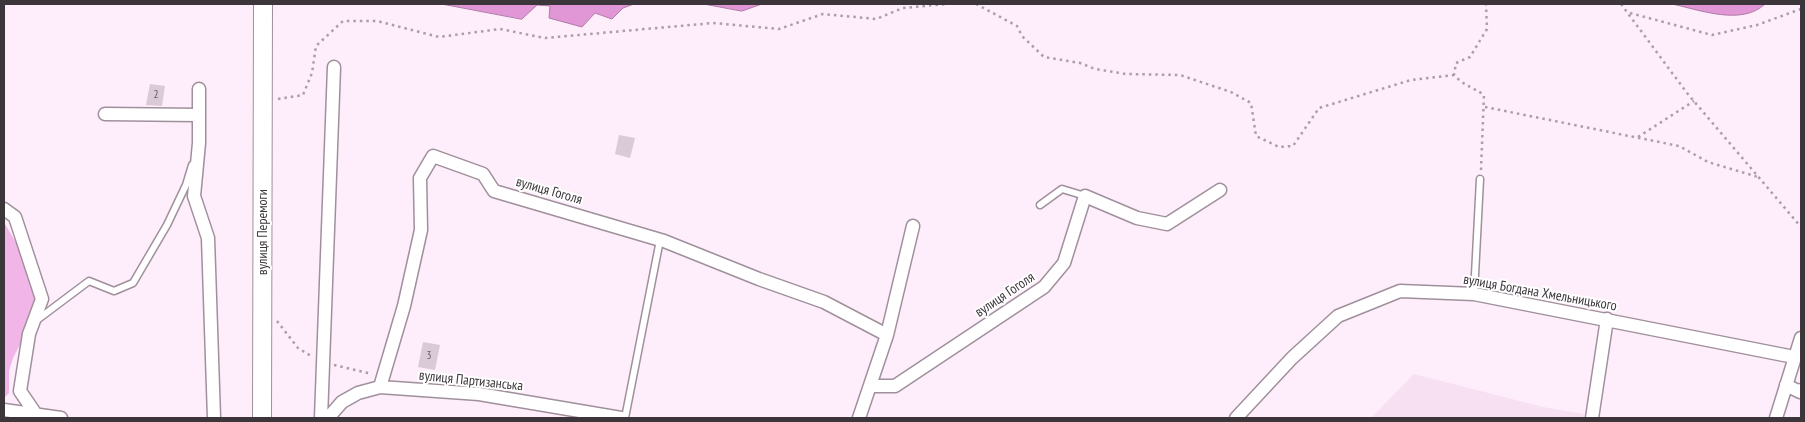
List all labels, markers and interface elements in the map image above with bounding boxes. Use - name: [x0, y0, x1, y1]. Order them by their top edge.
- house number: 2: [154, 88, 158, 102]
- street label: вулиця Гоголя: [514, 174, 584, 208]
- street label: вулиця Перемоги: [255, 189, 271, 275]
- street label: вулиця Гоголя: [972, 269, 1038, 321]
- street label: вулиця Богдана Хмельницького: [1462, 271, 1618, 315]
- house number: 3: [427, 349, 431, 363]
- street label: вулиця Партизанська: [418, 367, 524, 395]

